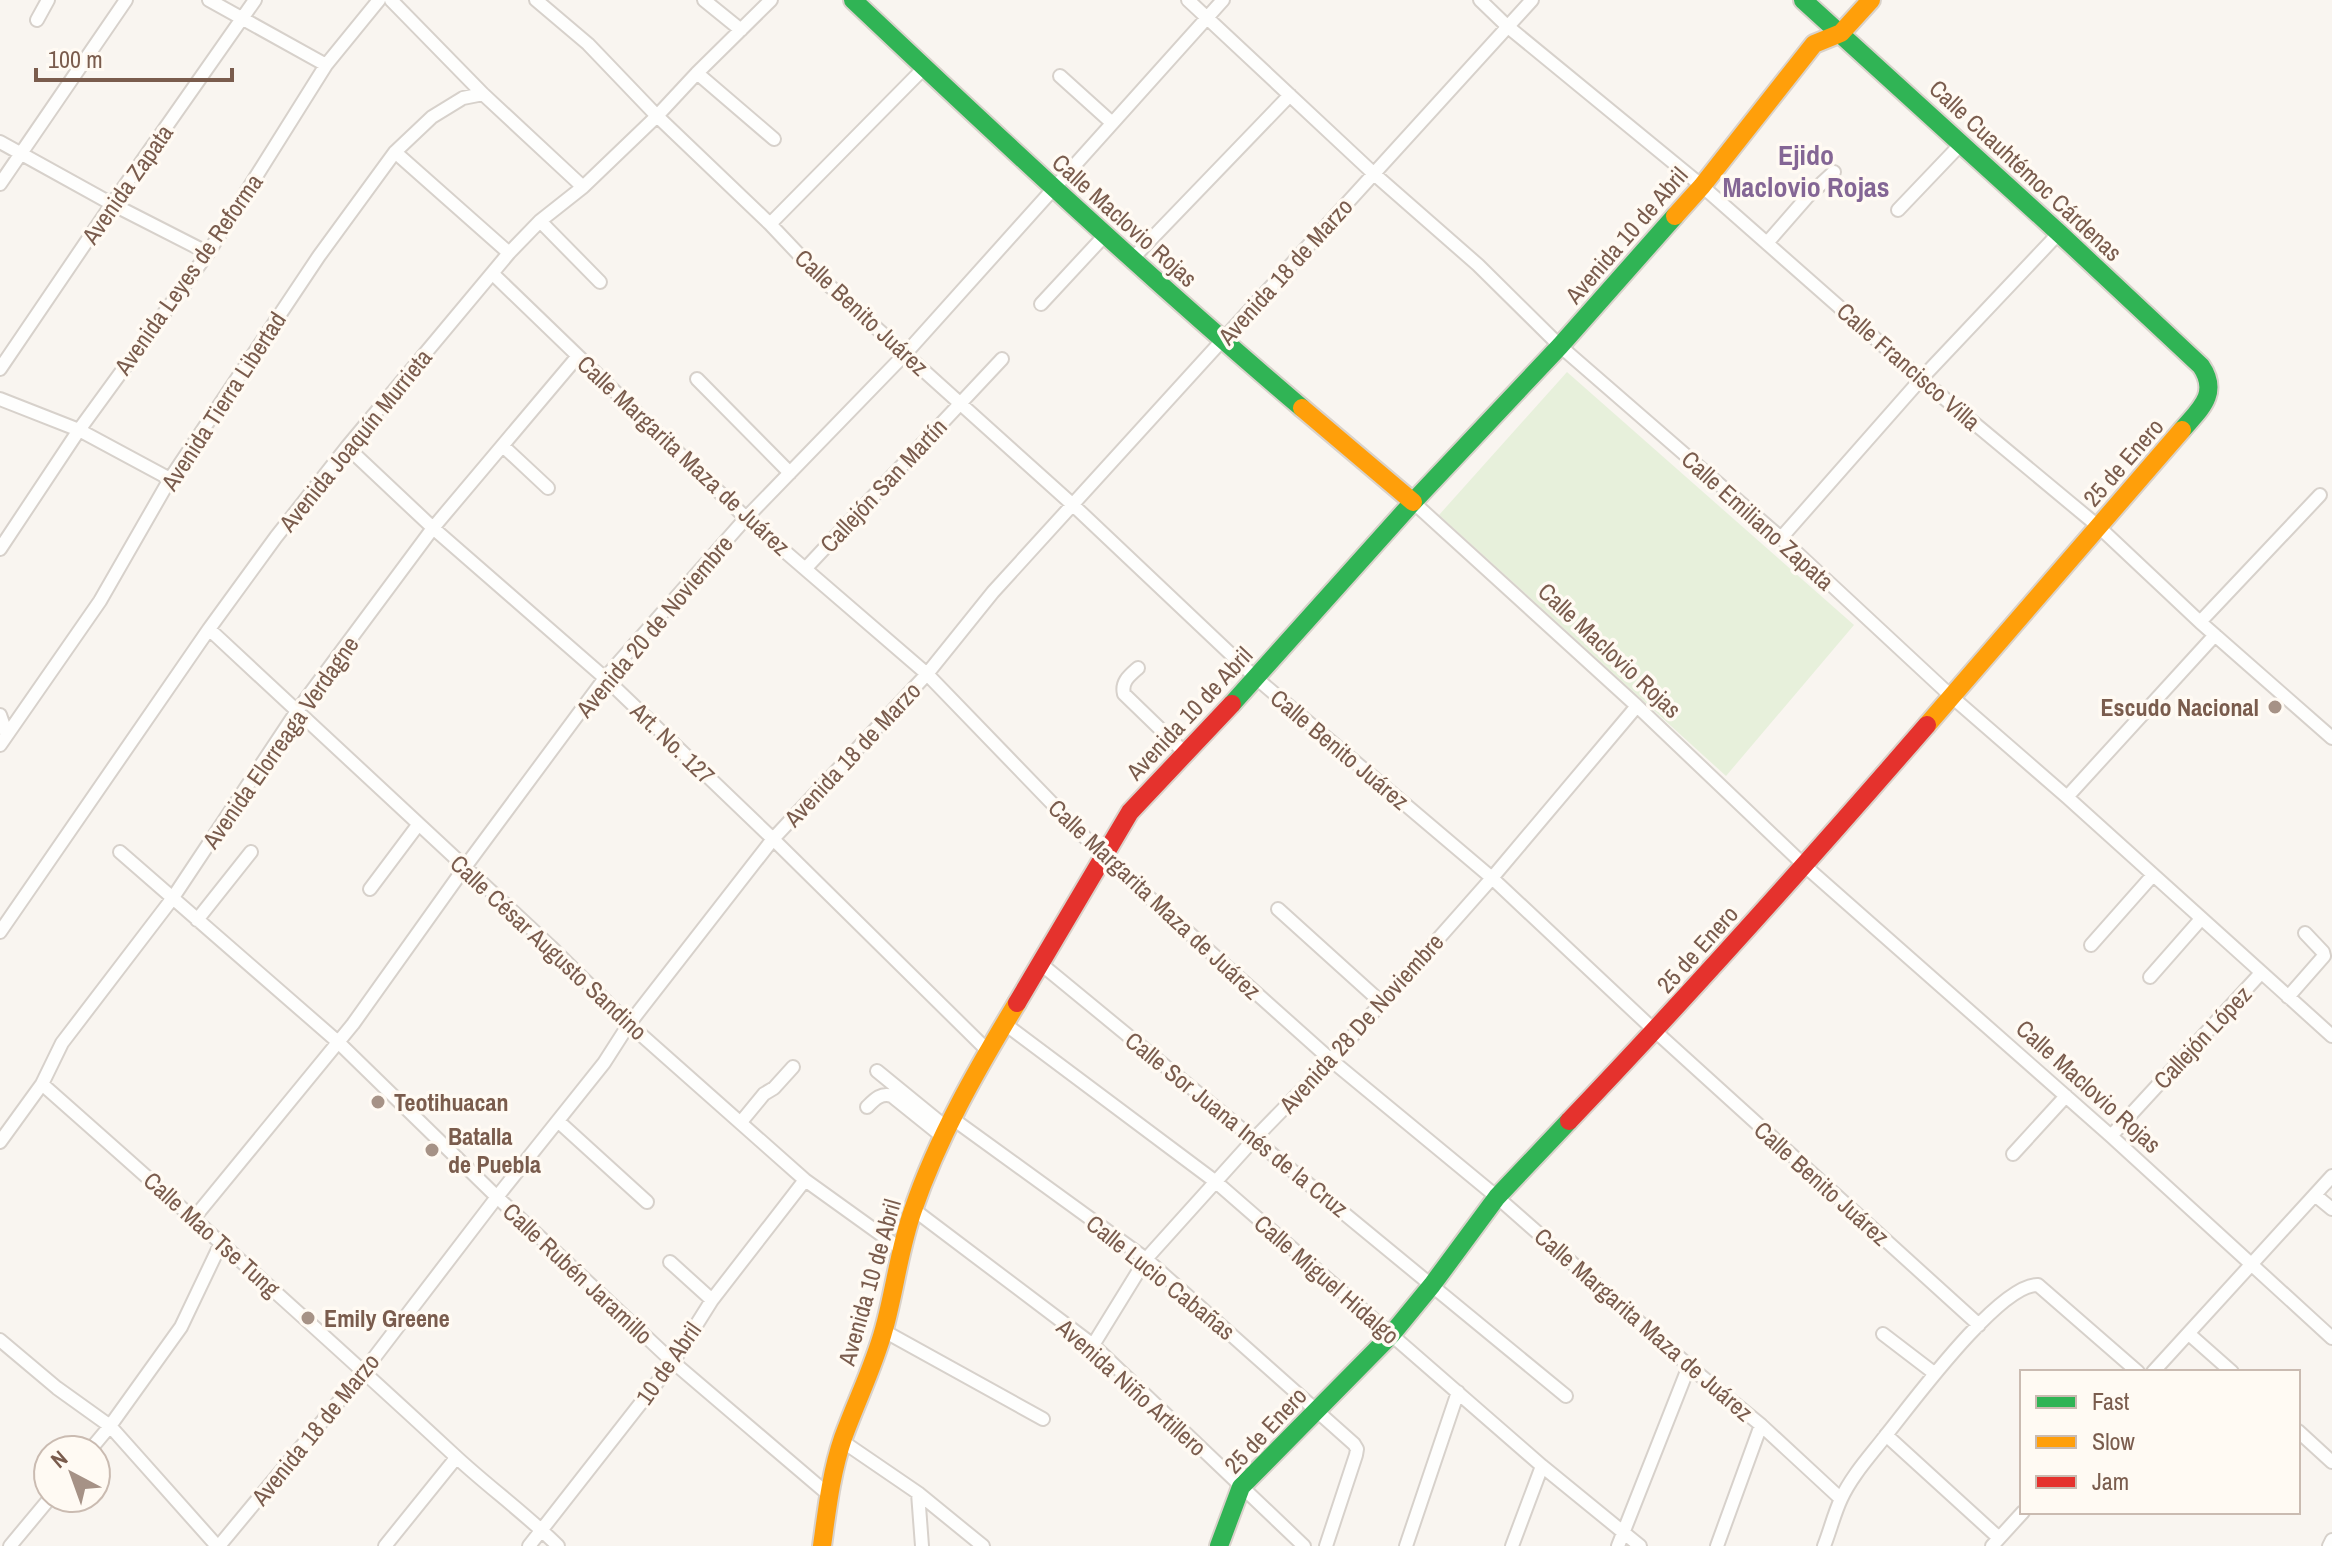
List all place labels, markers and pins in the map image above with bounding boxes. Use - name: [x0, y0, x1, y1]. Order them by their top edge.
- place label: Escudo Nacional: [2100, 691, 2259, 723]
- marker: Escudo Nacional: [2266, 698, 2284, 716]
- place label: Teotihuacan: [394, 1086, 508, 1118]
- marker: Teotihuacan: [369, 1093, 387, 1111]
- place label: Batalla de Puebla: [448, 1120, 541, 1180]
- marker: Batalla de Puebla: [423, 1141, 441, 1159]
- place label: Emily Greene: [324, 1302, 450, 1334]
- marker: Emily Greene: [299, 1309, 317, 1327]

